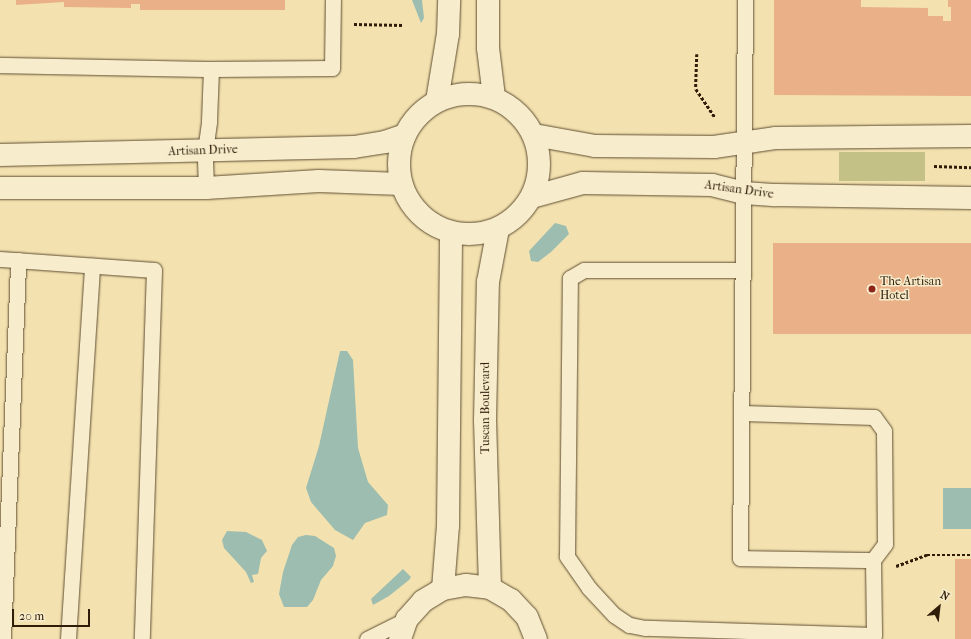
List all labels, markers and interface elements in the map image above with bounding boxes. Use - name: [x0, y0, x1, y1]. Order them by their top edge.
- street label: Artisan Drive: [168, 143, 238, 159]
- street label: Artisan Drive: [704, 178, 774, 202]
- place label: The Artisan Hotel: [880, 275, 941, 303]
- marker: The Artisan Hotel: [867, 284, 877, 294]
- street label: Tuscan Boulevard: [479, 362, 493, 454]
- north arrow: [919, 587, 959, 627]
- text: N: [938, 588, 952, 604]
- scale bar: [14, 601, 92, 627]
- text: 20 m: [19, 609, 44, 623]

